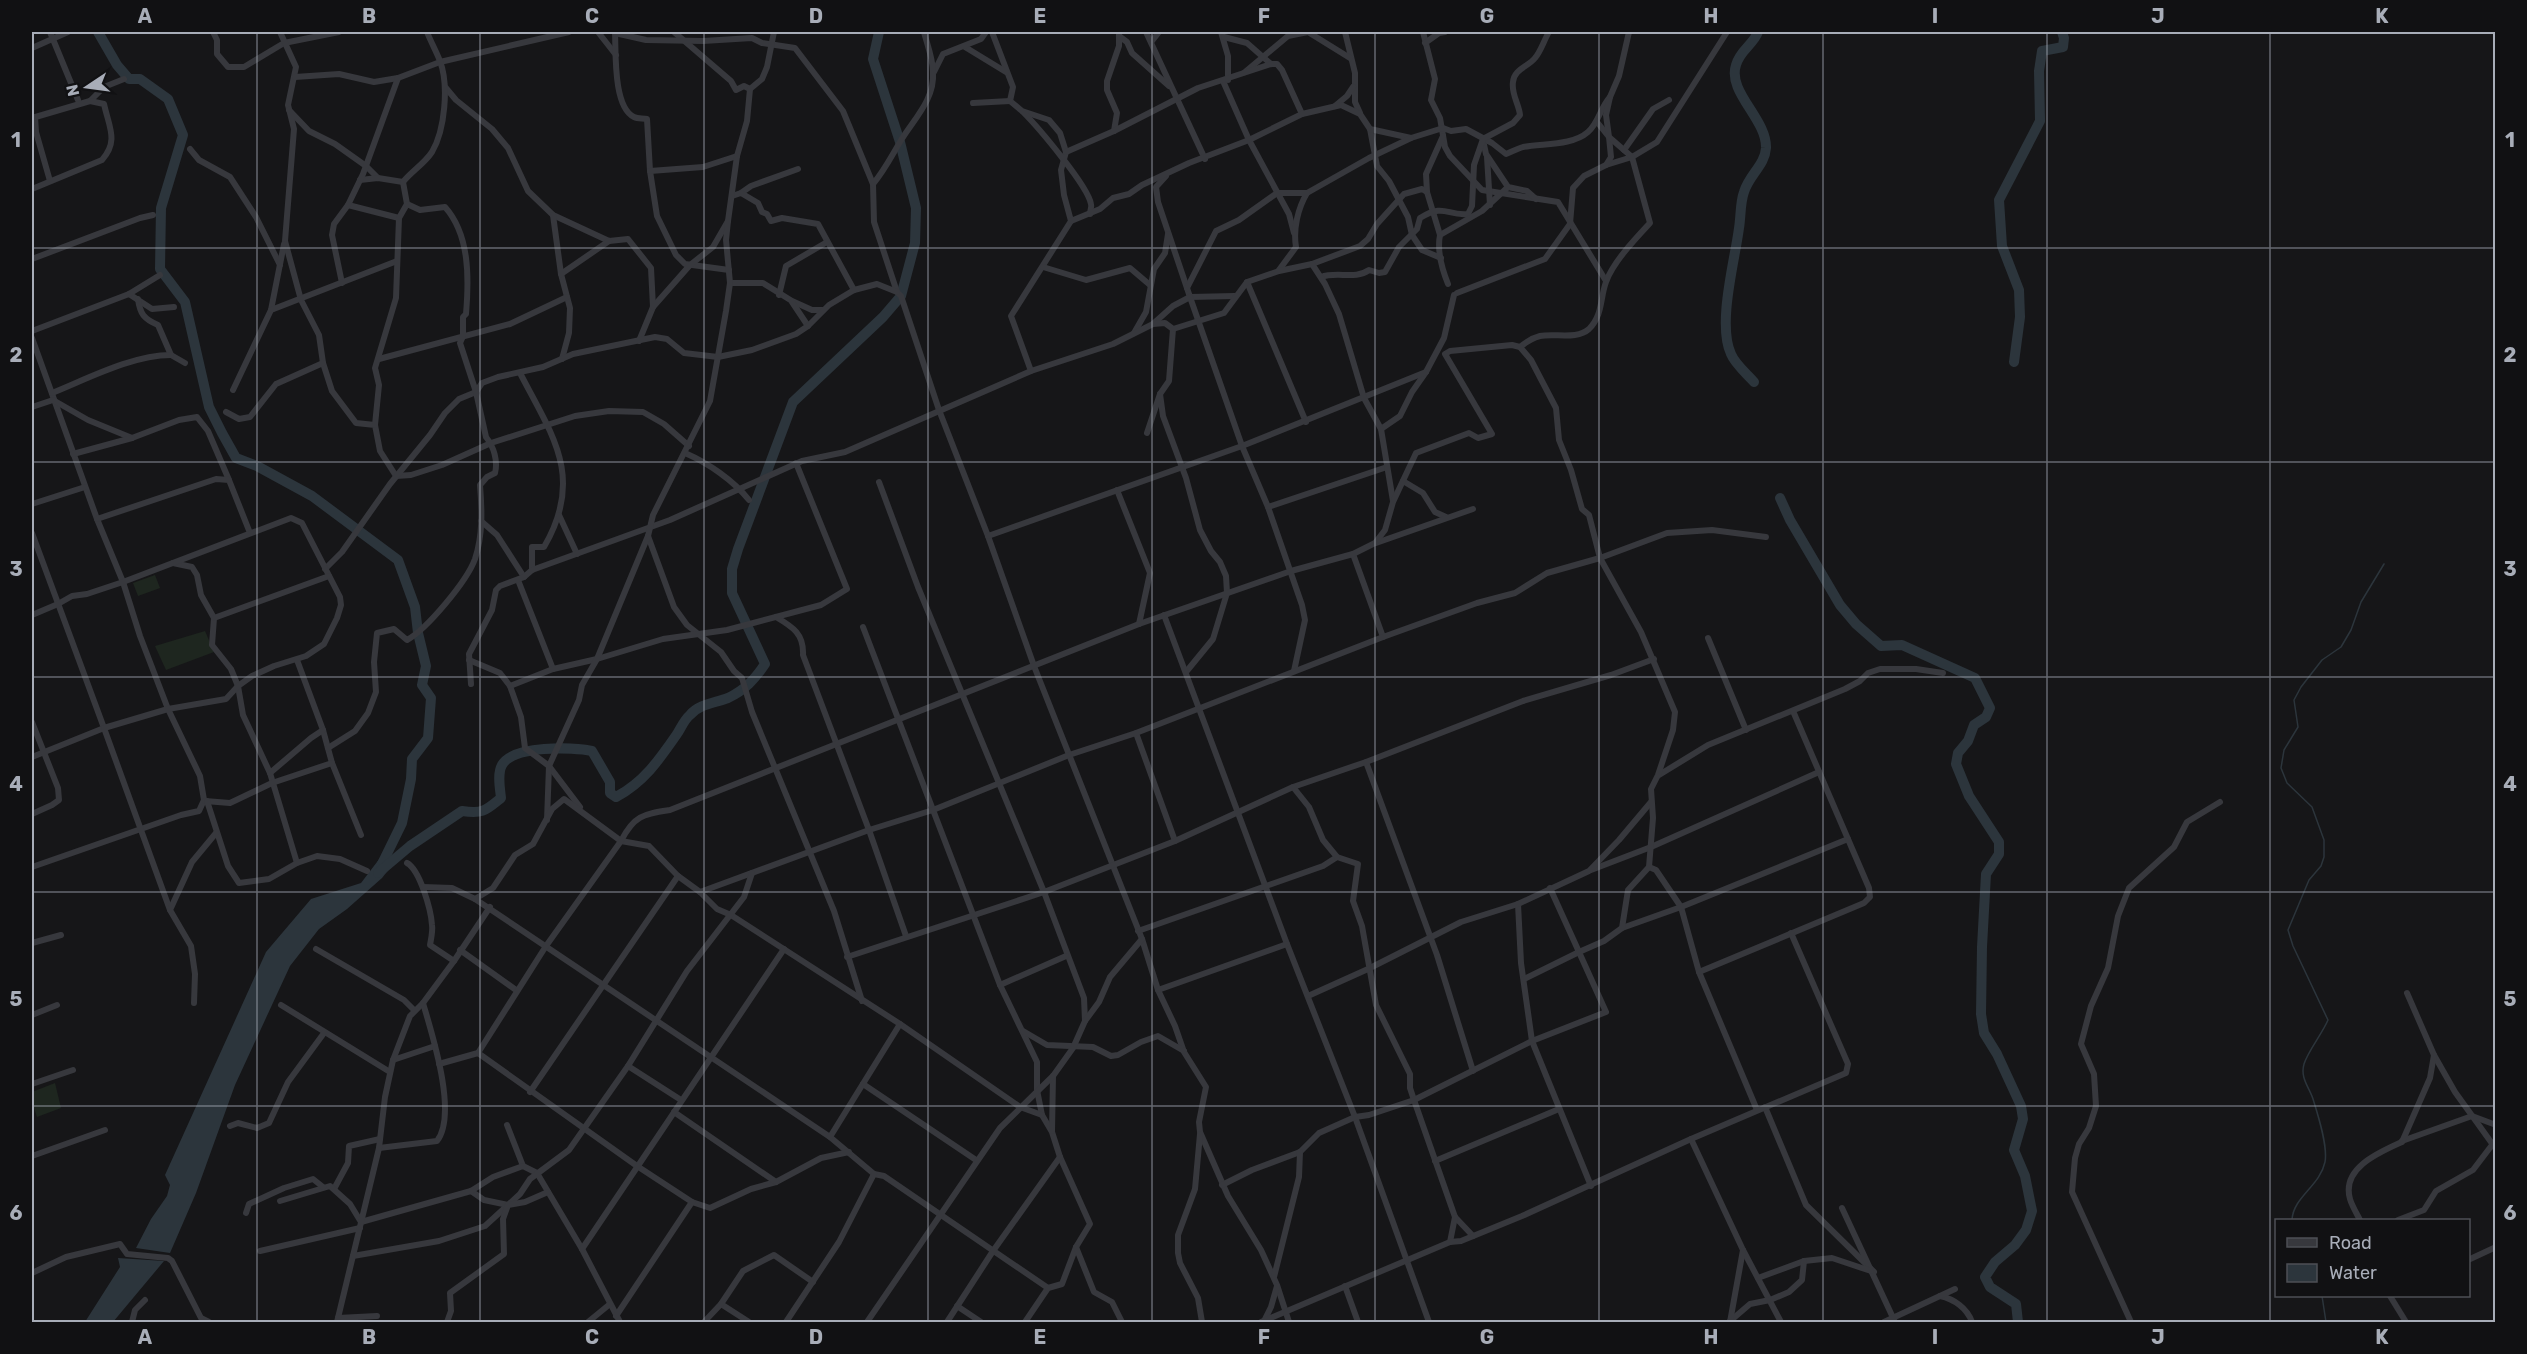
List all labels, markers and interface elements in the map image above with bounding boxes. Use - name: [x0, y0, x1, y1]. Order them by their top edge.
- text: A: [138, 4, 153, 28]
- text: B: [362, 4, 376, 28]
- text: C: [585, 4, 599, 28]
- text: D: [809, 4, 823, 28]
- text: E: [1034, 4, 1046, 28]
- text: F: [1258, 4, 1270, 28]
- text: G: [1480, 4, 1494, 28]
- text: H: [1704, 4, 1718, 28]
- text: I: [1932, 4, 1938, 28]
- text: J: [2151, 4, 2165, 28]
- text: K: [2375, 4, 2389, 28]
- north arrow: [57, 57, 117, 117]
- text: N: [62, 83, 83, 98]
- text: 1: [11, 128, 21, 152]
- text: 1: [2505, 128, 2515, 152]
- text: 2: [10, 343, 23, 367]
- text: 2: [2504, 343, 2517, 367]
- text: 3: [9, 557, 23, 581]
- text: 3: [2503, 557, 2517, 581]
- text: 4: [9, 772, 23, 796]
- text: 4: [2503, 772, 2517, 796]
- text: 5: [10, 987, 23, 1011]
- text: 5: [2504, 987, 2517, 1011]
- text: 6: [9, 1201, 23, 1225]
- text: 6: [2503, 1201, 2517, 1225]
- legend: [2275, 1219, 2470, 1297]
- text: Road: [2329, 1232, 2372, 1254]
- text: Water: [2329, 1262, 2377, 1284]
- text: A: [138, 1325, 153, 1349]
- text: B: [362, 1325, 376, 1349]
- text: C: [585, 1325, 599, 1349]
- text: D: [809, 1325, 823, 1349]
- text: E: [1034, 1325, 1046, 1349]
- text: F: [1258, 1325, 1270, 1349]
- text: G: [1480, 1325, 1494, 1349]
- text: H: [1704, 1325, 1718, 1349]
- text: I: [1932, 1325, 1938, 1349]
- text: J: [2151, 1325, 2165, 1349]
- text: K: [2375, 1325, 2389, 1349]

